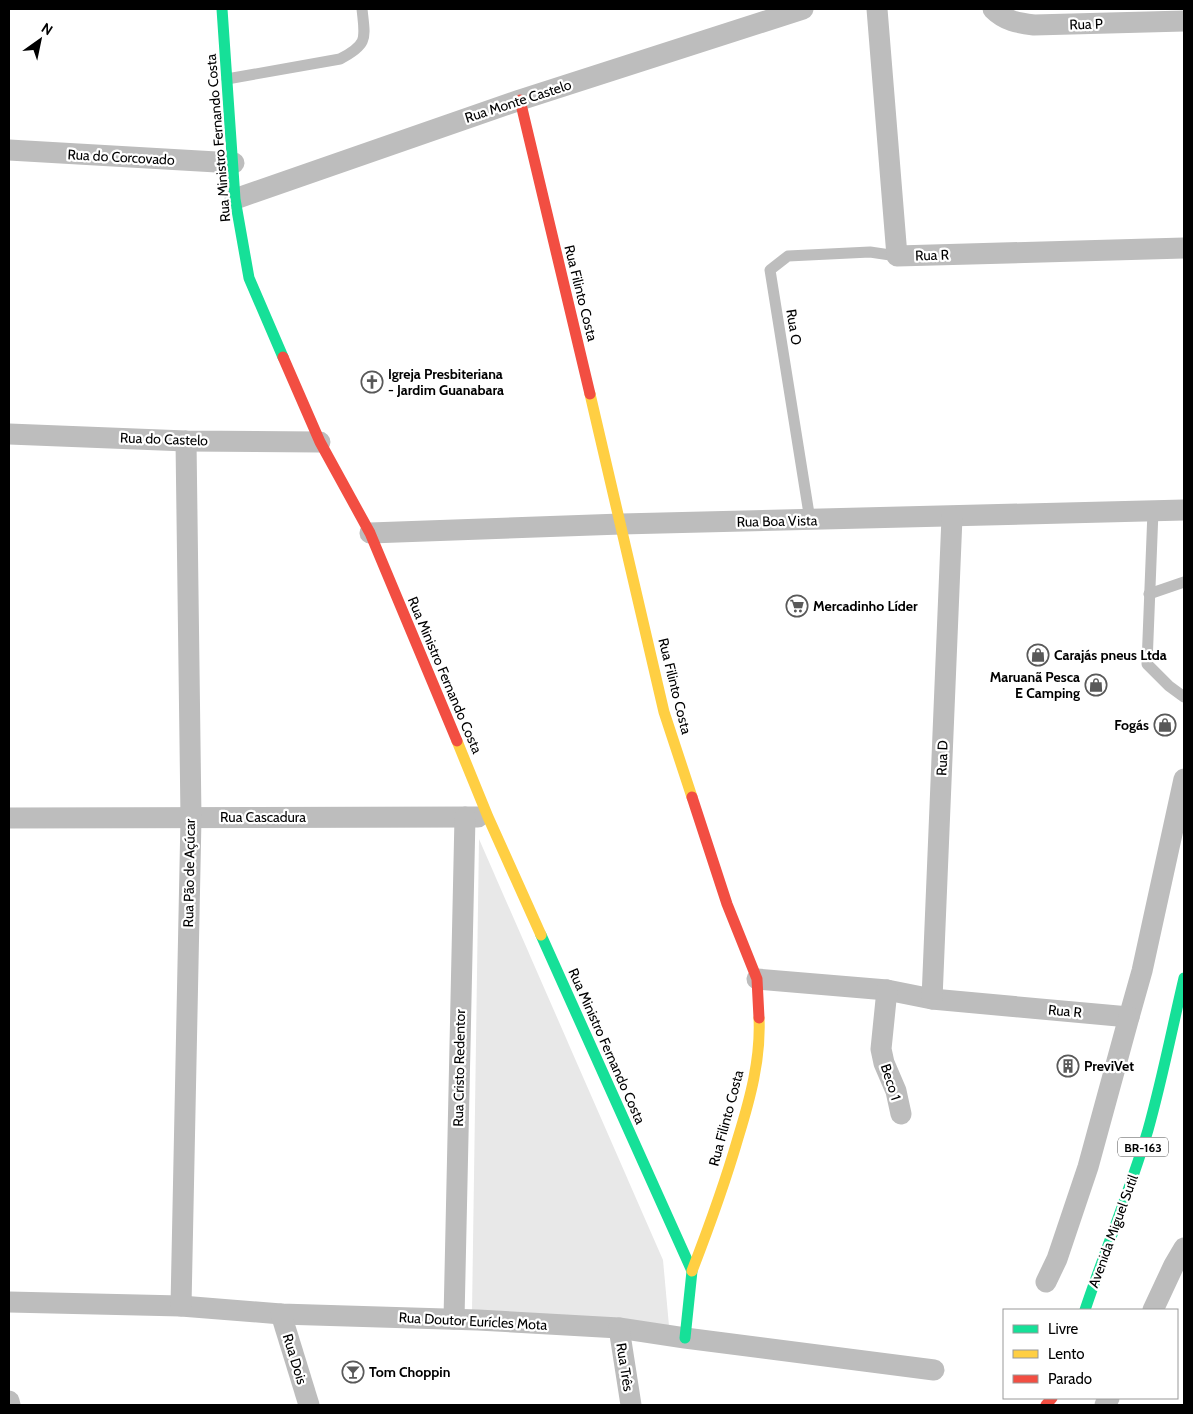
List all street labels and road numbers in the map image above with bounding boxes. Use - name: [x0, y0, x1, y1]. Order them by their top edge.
- street label: Rua P: [1069, 14, 1103, 34]
- street label: Rua Ministro Fernando Costa: [202, 53, 234, 223]
- street label: Rua Monte Castelo: [462, 75, 574, 127]
- street label: Rua do Corcovado: [67, 145, 175, 169]
- street label: Rua Filinto Costa: [560, 243, 602, 343]
- street label: Rua R: [915, 245, 950, 265]
- street label: Rua O: [782, 308, 806, 347]
- street label: Rua do Castelo: [120, 428, 209, 450]
- street label: Rua Boa Vista: [736, 511, 818, 531]
- street label: Rua Ministro Fernando Costa: [404, 594, 486, 756]
- street label: Rua Filinto Costa: [654, 636, 696, 736]
- street label: Rua D: [932, 740, 952, 776]
- street label: Rua Cascadura: [220, 808, 306, 826]
- street label: Rua Pão de Açúcar: [179, 818, 199, 927]
- street label: Rua Ministro Fernando Costa: [564, 965, 650, 1127]
- street label: Rua R: [1047, 1001, 1083, 1021]
- street label: Rua Cristo Redentor: [449, 1009, 469, 1127]
- street label: Beco 1: [877, 1062, 905, 1102]
- street label: Rua Filinto Costa: [705, 1068, 748, 1168]
- road number: BR-163: [1118, 1138, 1168, 1156]
- street label: Avenida Miguel Sutil: [1084, 1171, 1142, 1290]
- street label: Rua Doutor Eurícles Mota: [398, 1308, 548, 1334]
- street label: Rua Dois: [279, 1331, 311, 1387]
- street label: Rua Três: [612, 1341, 638, 1393]

